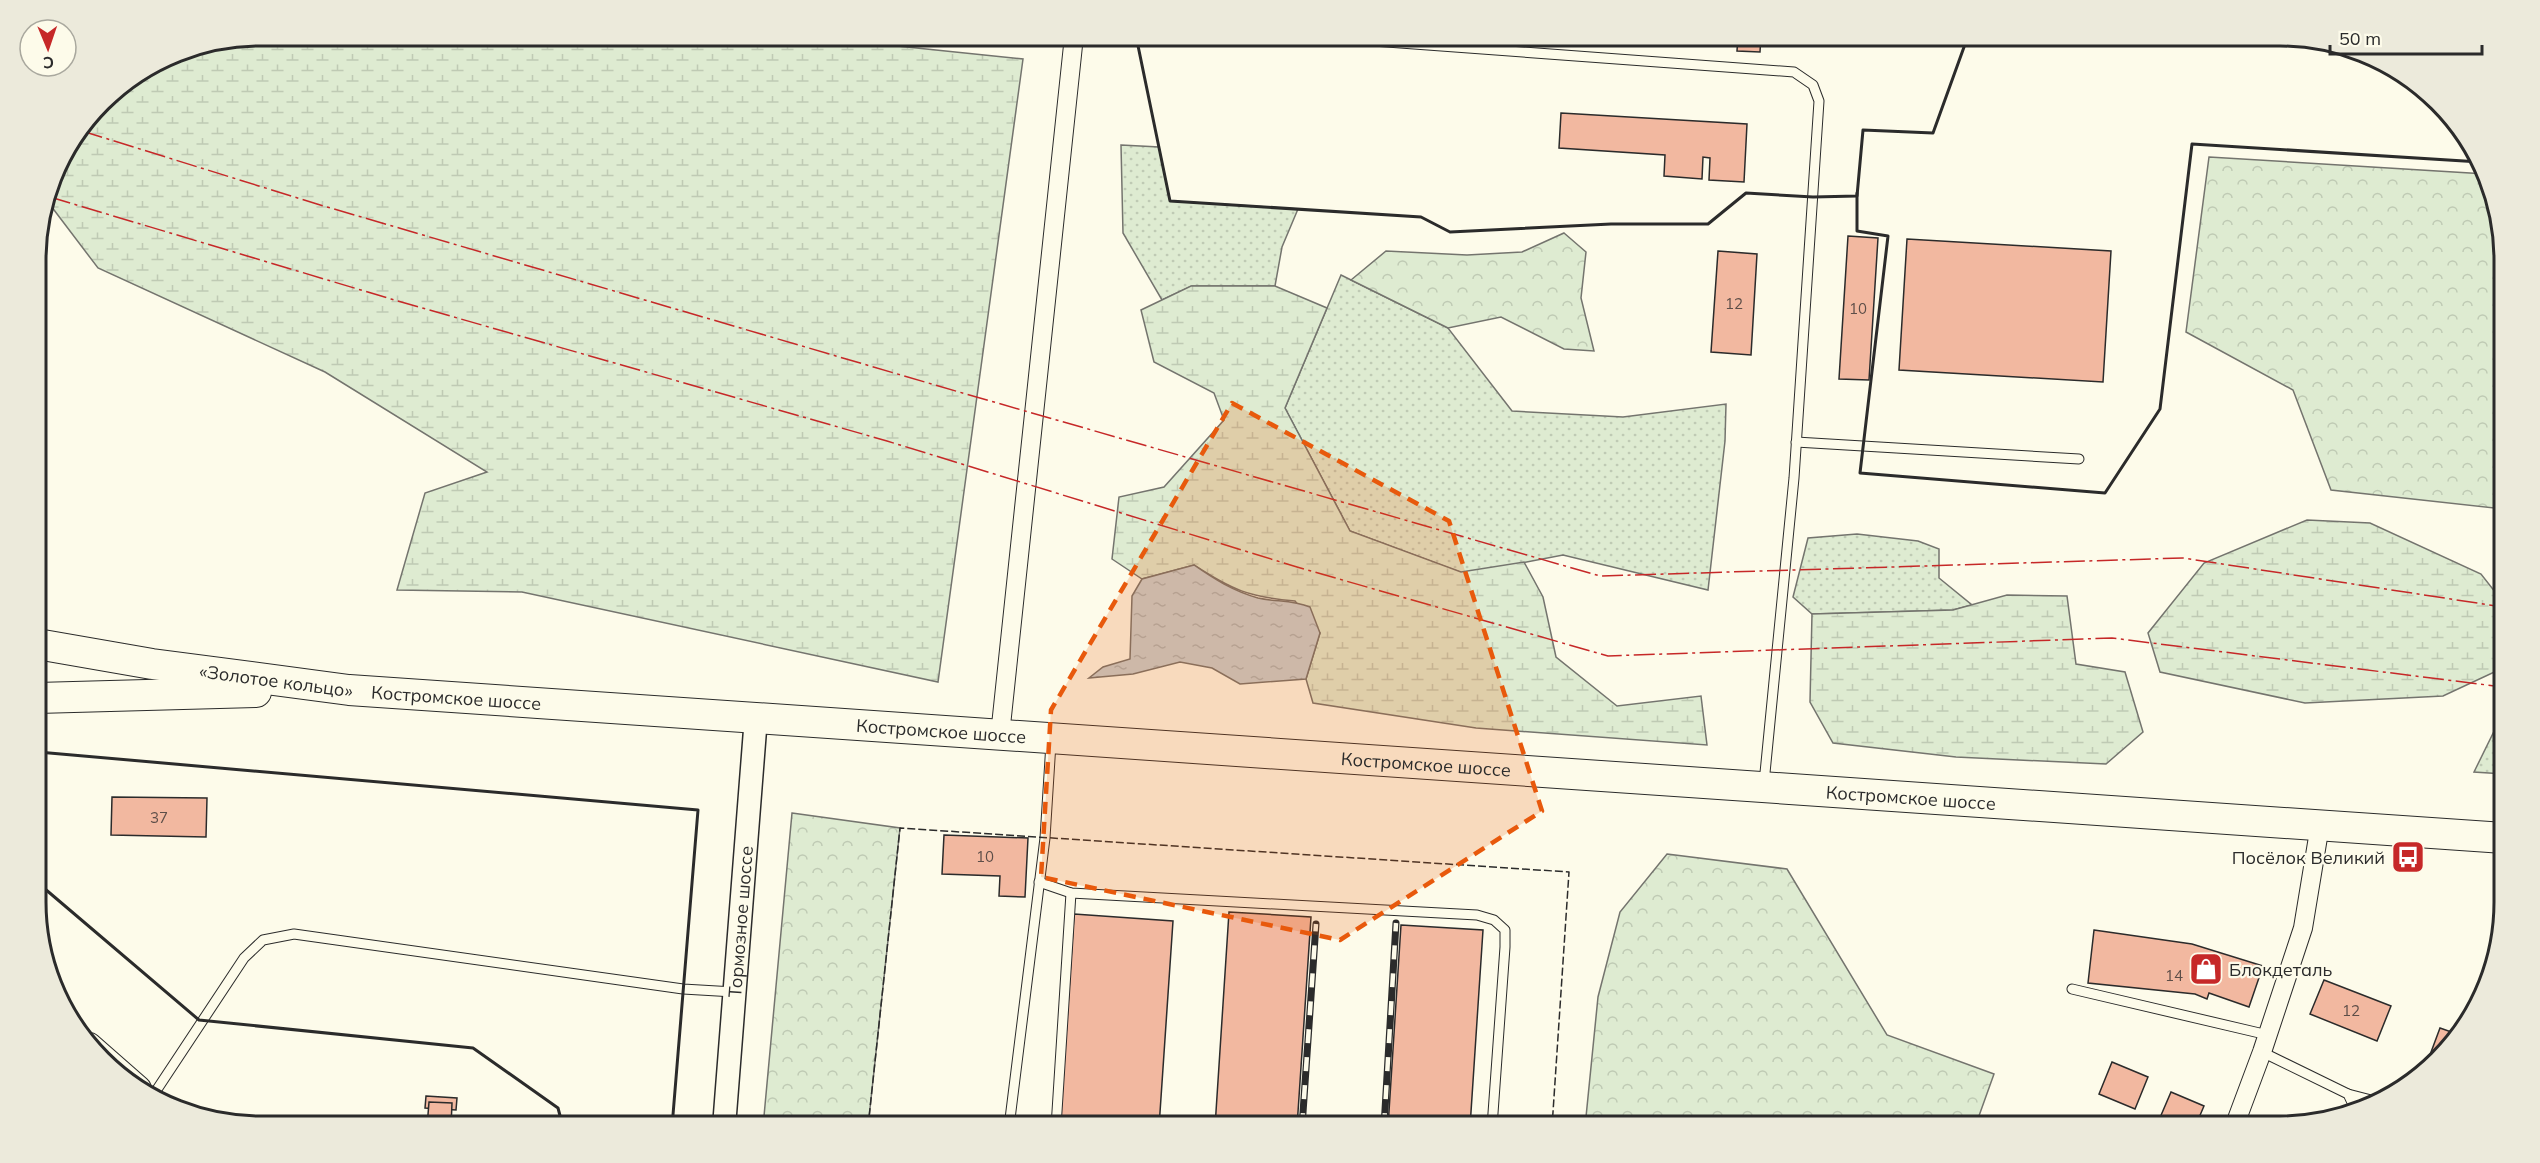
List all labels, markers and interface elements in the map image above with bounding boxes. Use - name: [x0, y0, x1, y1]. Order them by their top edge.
- north arrow: [18, 18, 78, 78]
- scale bar: [2330, 18, 2482, 56]
- text: 50 m: [2339, 27, 2381, 50]
- text: С: [43, 53, 54, 73]
- house number: 12: [1725, 294, 1743, 313]
- house number: 10: [1849, 299, 1867, 318]
- street label: «Золотое кольцо»: [198, 659, 354, 702]
- street label: Костромское шоссе: [371, 680, 542, 715]
- street label: Костромское шоссе: [855, 713, 1027, 748]
- street label: Костромское шоссе: [1340, 747, 1512, 781]
- street label: Костромское шоссе: [1825, 780, 1997, 815]
- house number: 37: [150, 808, 168, 827]
- bus stop icon: Посёлок Великий: [2390, 839, 2426, 875]
- street label: Тормозное шоссе: [723, 845, 757, 998]
- place label: Посёлок Великий: [2232, 846, 2385, 869]
- house number: 10: [976, 847, 994, 866]
- shop icon: Блокдеталь: [2188, 951, 2224, 987]
- place label: Блокдеталь: [2229, 958, 2333, 981]
- house number: 14: [2165, 966, 2183, 985]
- house number: 12: [2342, 1001, 2360, 1020]

